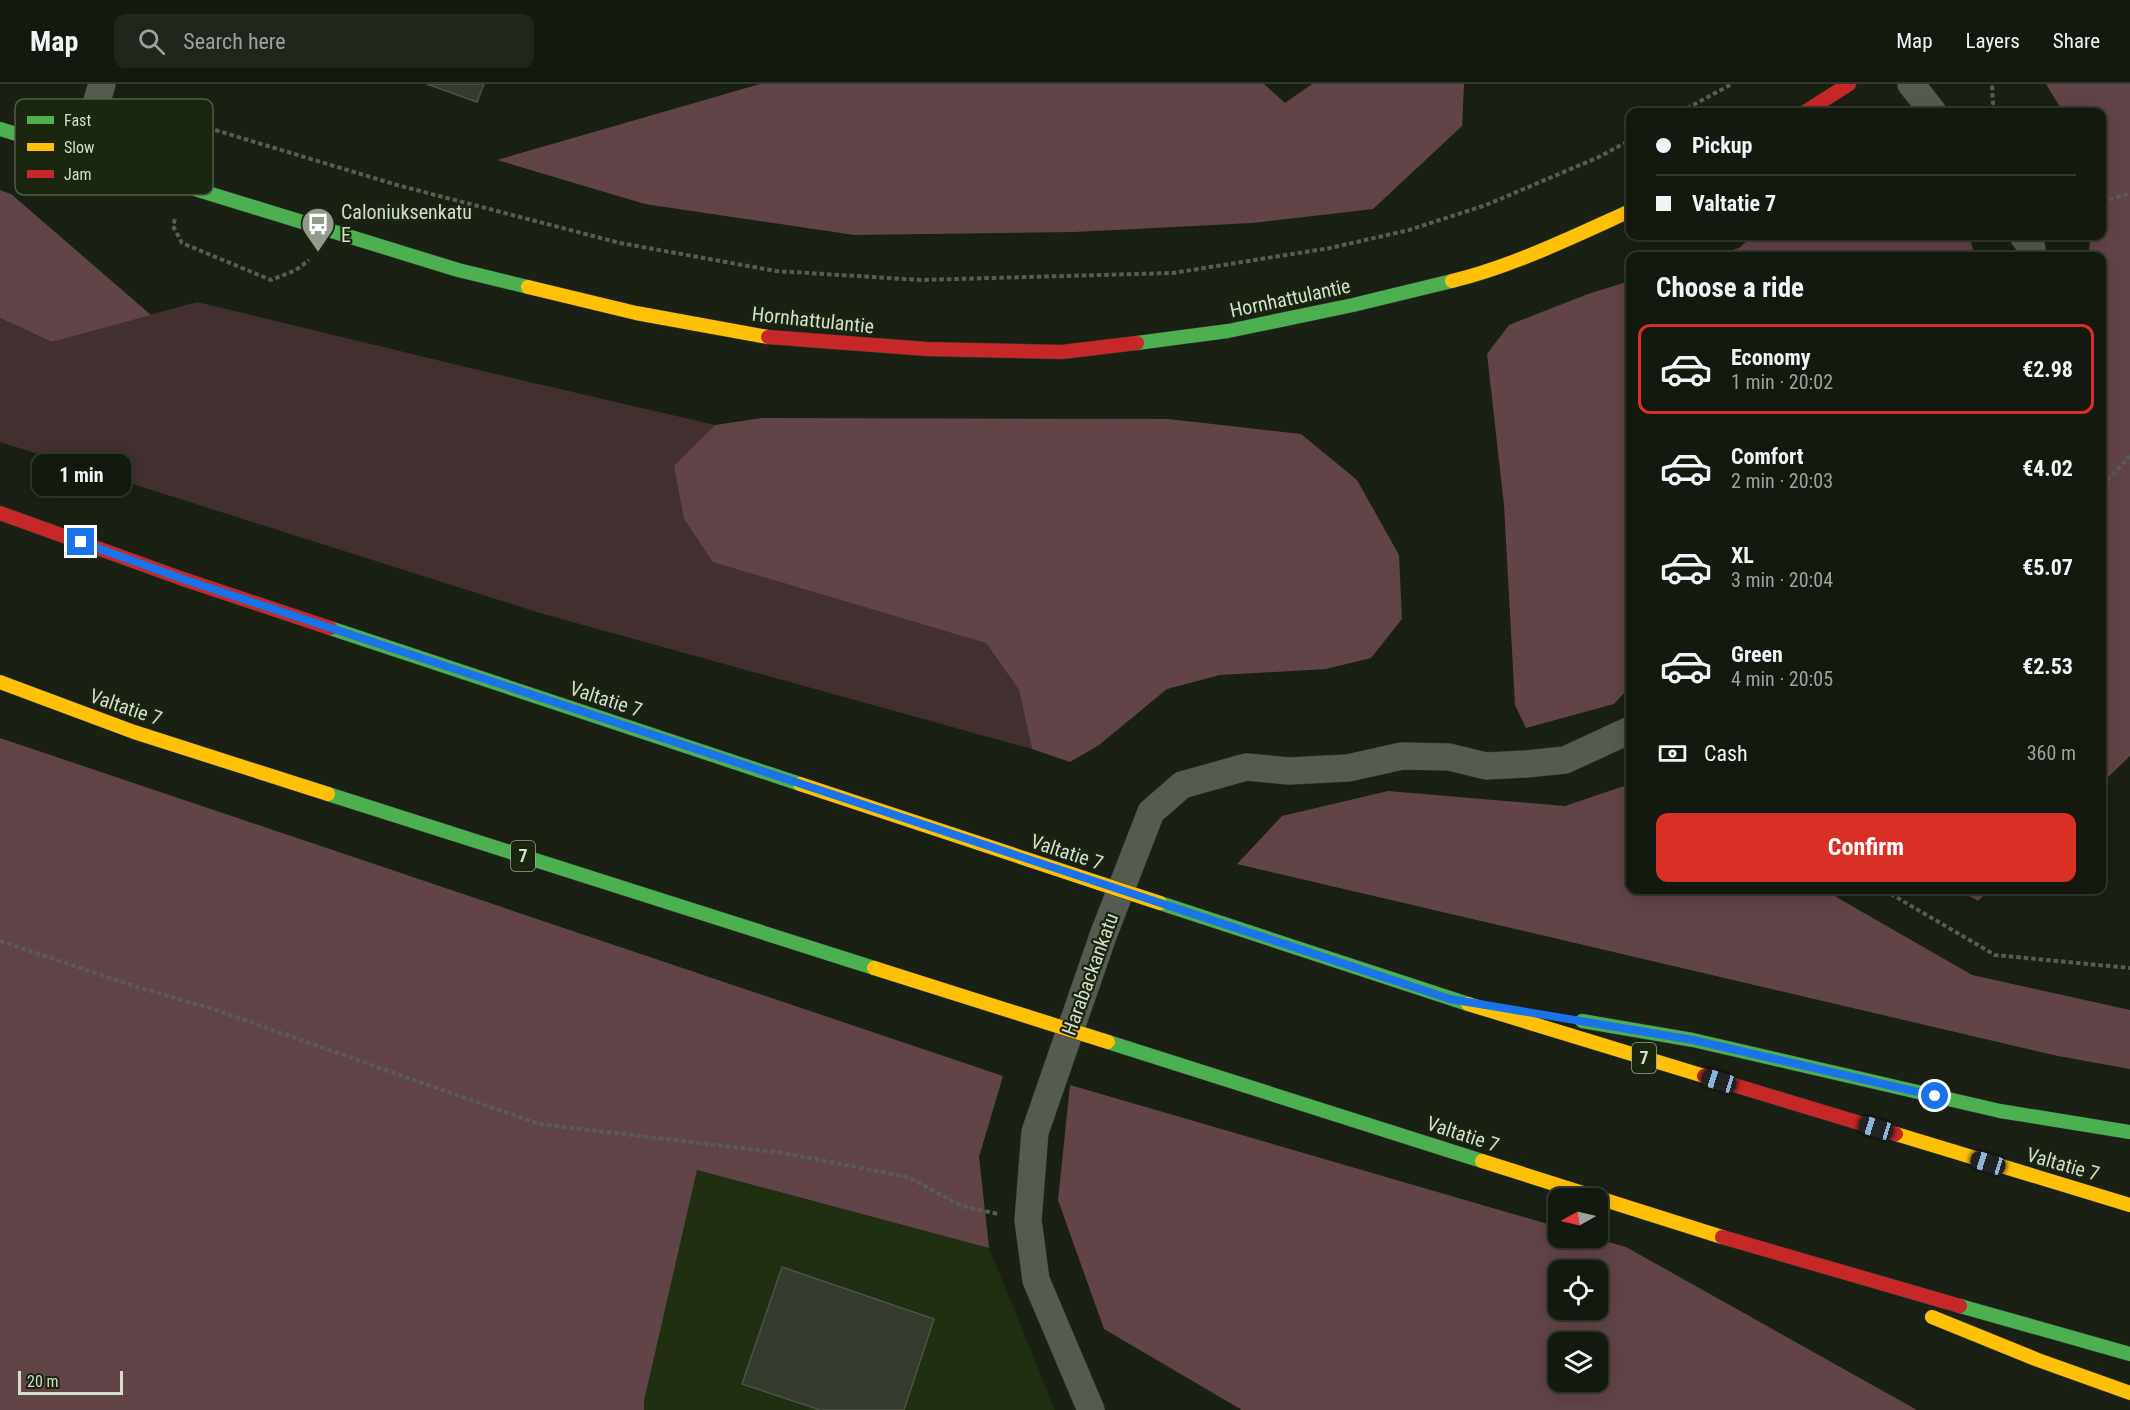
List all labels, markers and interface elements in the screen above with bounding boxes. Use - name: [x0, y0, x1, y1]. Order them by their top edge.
- search box: [114, 14, 534, 68]
- text: Map: [30, 25, 78, 58]
- icon: search: [135, 25, 168, 58]
- text: Search here: [183, 29, 286, 54]
- text: Map: [1896, 29, 1933, 53]
- text: Layers: [1966, 29, 2020, 53]
- text: Share: [2053, 29, 2100, 53]
- legend: [15, 99, 213, 195]
- text: Fast: [64, 111, 91, 130]
- text: Pickup: [1692, 133, 1752, 158]
- text: Slow: [64, 138, 94, 157]
- text: Jam: [64, 165, 91, 184]
- text: Valtatie 7: [1692, 191, 1776, 216]
- place label: Caloniuksenkatu E: [341, 200, 472, 247]
- bus stop icon: Caloniuksenkatu E: [300, 206, 336, 253]
- text: Choose a ride: [1656, 272, 1804, 304]
- street label: Hornhattulantie: [1227, 274, 1353, 322]
- street label: Hornhattulantie: [751, 302, 875, 338]
- icon: car: [1659, 342, 1713, 396]
- text: Economy: [1731, 345, 1811, 370]
- text: €2.98: [2022, 357, 2073, 382]
- text: 1 min · 20:02: [1731, 370, 1833, 394]
- icon: car: [1659, 441, 1713, 495]
- text: Comfort: [1731, 444, 1804, 469]
- callout: 1 min: [32, 455, 130, 497]
- text: €4.02: [2022, 456, 2073, 481]
- text: 1 min: [59, 463, 104, 487]
- text: 2 min · 20:03: [1731, 469, 1833, 493]
- route end: [67, 528, 94, 555]
- icon: car: [1659, 540, 1713, 594]
- text: XL: [1731, 543, 1754, 568]
- text: €5.07: [2022, 555, 2073, 580]
- text: 3 min · 20:04: [1731, 568, 1833, 592]
- icon: car: [1659, 639, 1713, 693]
- text: Green: [1731, 642, 1783, 667]
- text: €2.53: [2022, 654, 2073, 679]
- text: 4 min · 20:05: [1731, 667, 1833, 691]
- street label: Valtatie 7: [567, 676, 645, 722]
- street label: Valtatie 7: [87, 683, 165, 731]
- icon: cash: [1656, 737, 1689, 770]
- text: Cash: [1704, 741, 1748, 766]
- text: 360 m: [2027, 741, 2076, 765]
- button: Confirm: [1656, 813, 2076, 882]
- street label: Valtatie 7: [1028, 829, 1106, 875]
- road number: 7: [511, 841, 535, 871]
- street label: Harabackankatu: [1057, 910, 1123, 1038]
- road number: 7: [1632, 1043, 1656, 1073]
- car: [1699, 1067, 1739, 1095]
- route start: [1921, 1082, 1948, 1109]
- street label: Valtatie 7: [1424, 1111, 1502, 1157]
- car: [1856, 1114, 1896, 1142]
- street label: Valtatie 7: [2024, 1142, 2102, 1186]
- car: [1968, 1149, 2008, 1177]
- north arrow: [1548, 1188, 1608, 1248]
- map controls: [1548, 1188, 1608, 1392]
- button: locate: [1548, 1260, 1608, 1320]
- button: layers: [1548, 1332, 1608, 1392]
- scale bar: [18, 1368, 123, 1396]
- text: 20 m: [27, 1372, 59, 1391]

